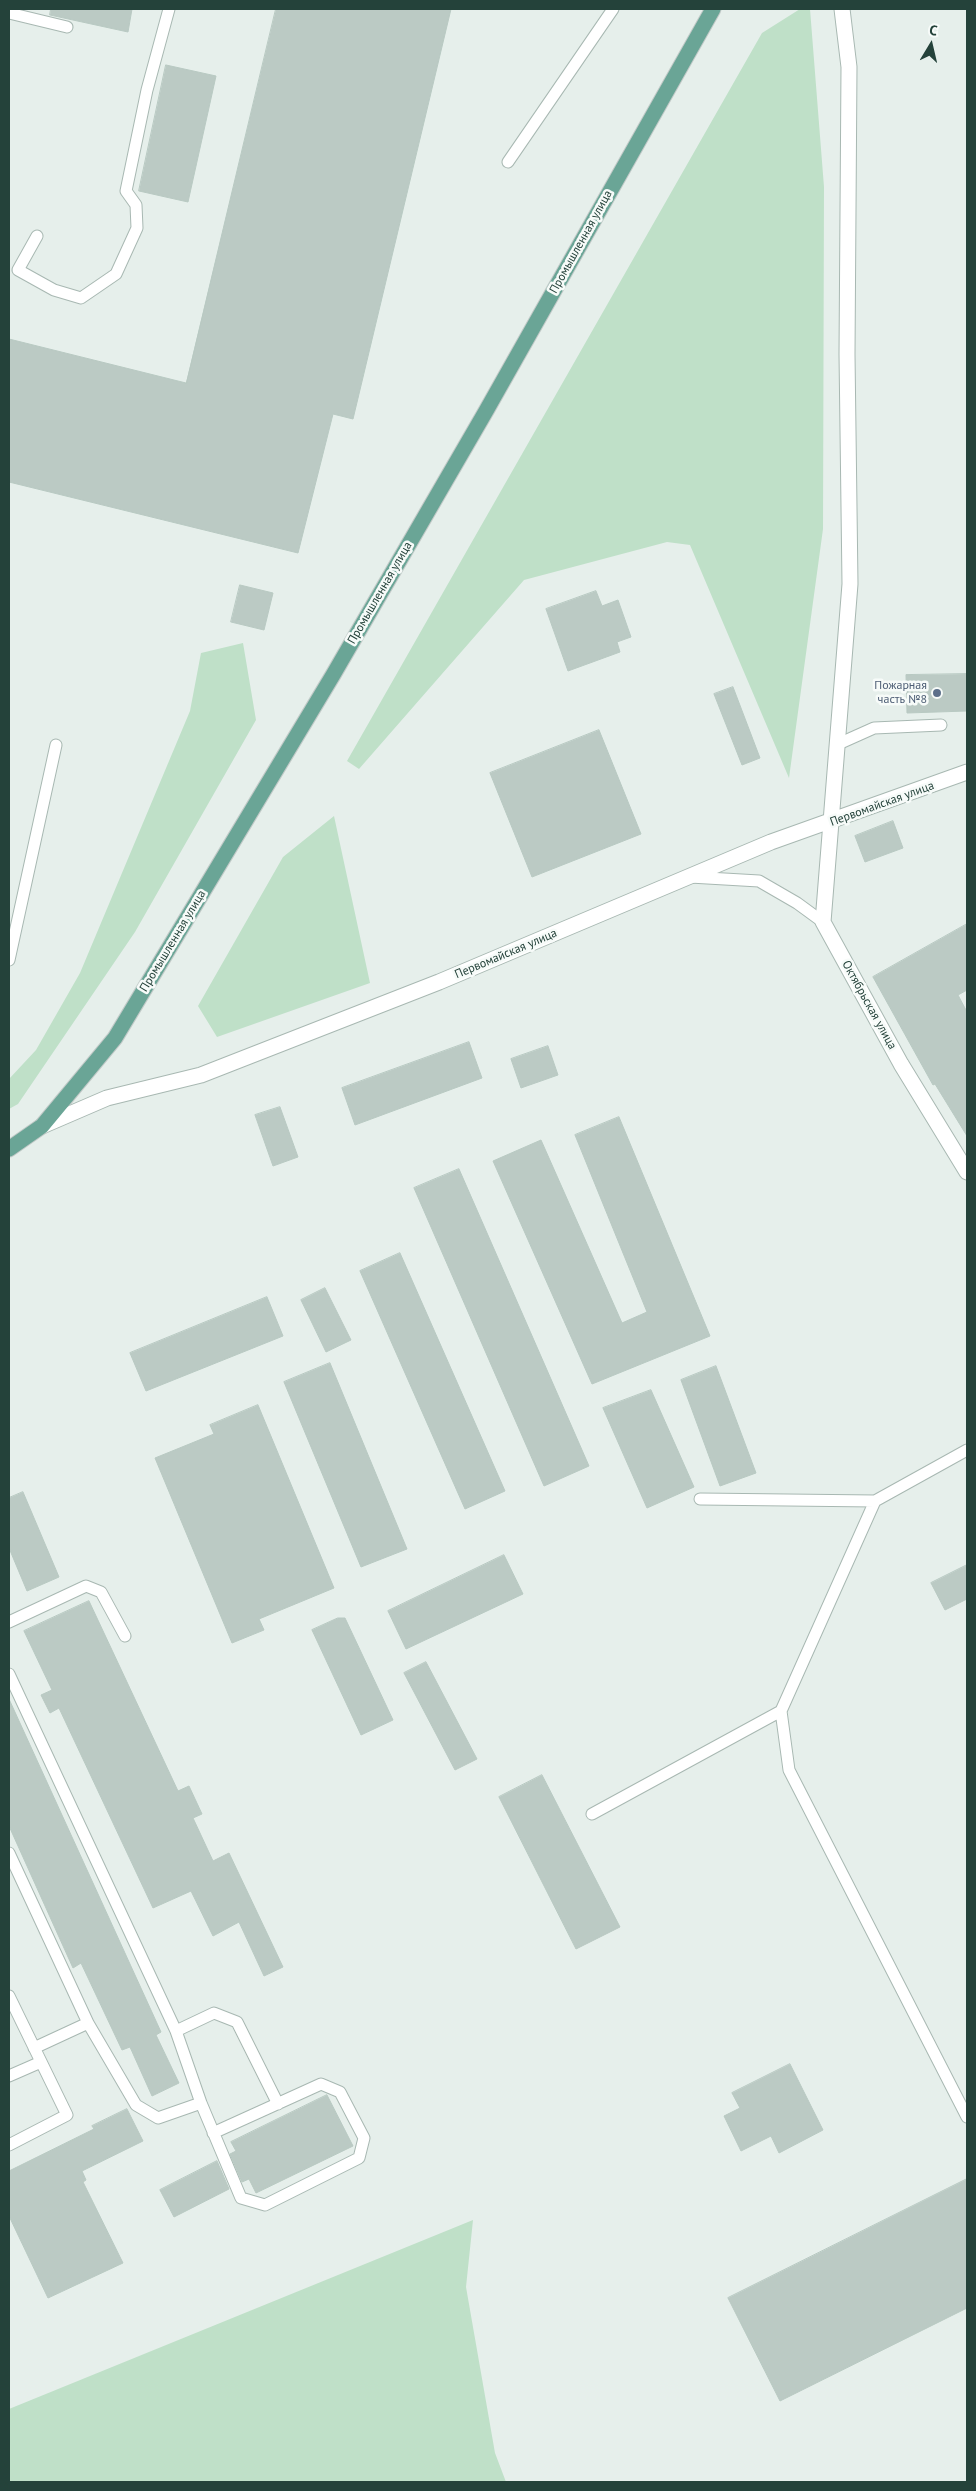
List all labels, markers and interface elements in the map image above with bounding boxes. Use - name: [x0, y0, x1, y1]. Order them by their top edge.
- north arrow: [906, 20, 956, 70]
- text: С: [928, 21, 939, 40]
- street label: Промышленная улица: [547, 188, 615, 296]
- street label: Промышленная улица: [345, 539, 415, 647]
- place label: Пожарная часть №8: [874, 679, 927, 707]
- marker: Пожарная часть №8: [931, 687, 943, 699]
- street label: Первомайская улица: [828, 778, 936, 830]
- street label: Промышленная улица: [137, 888, 209, 994]
- street label: Первомайская улица: [453, 926, 559, 982]
- street label: Октябрьская улица: [839, 958, 899, 1052]

